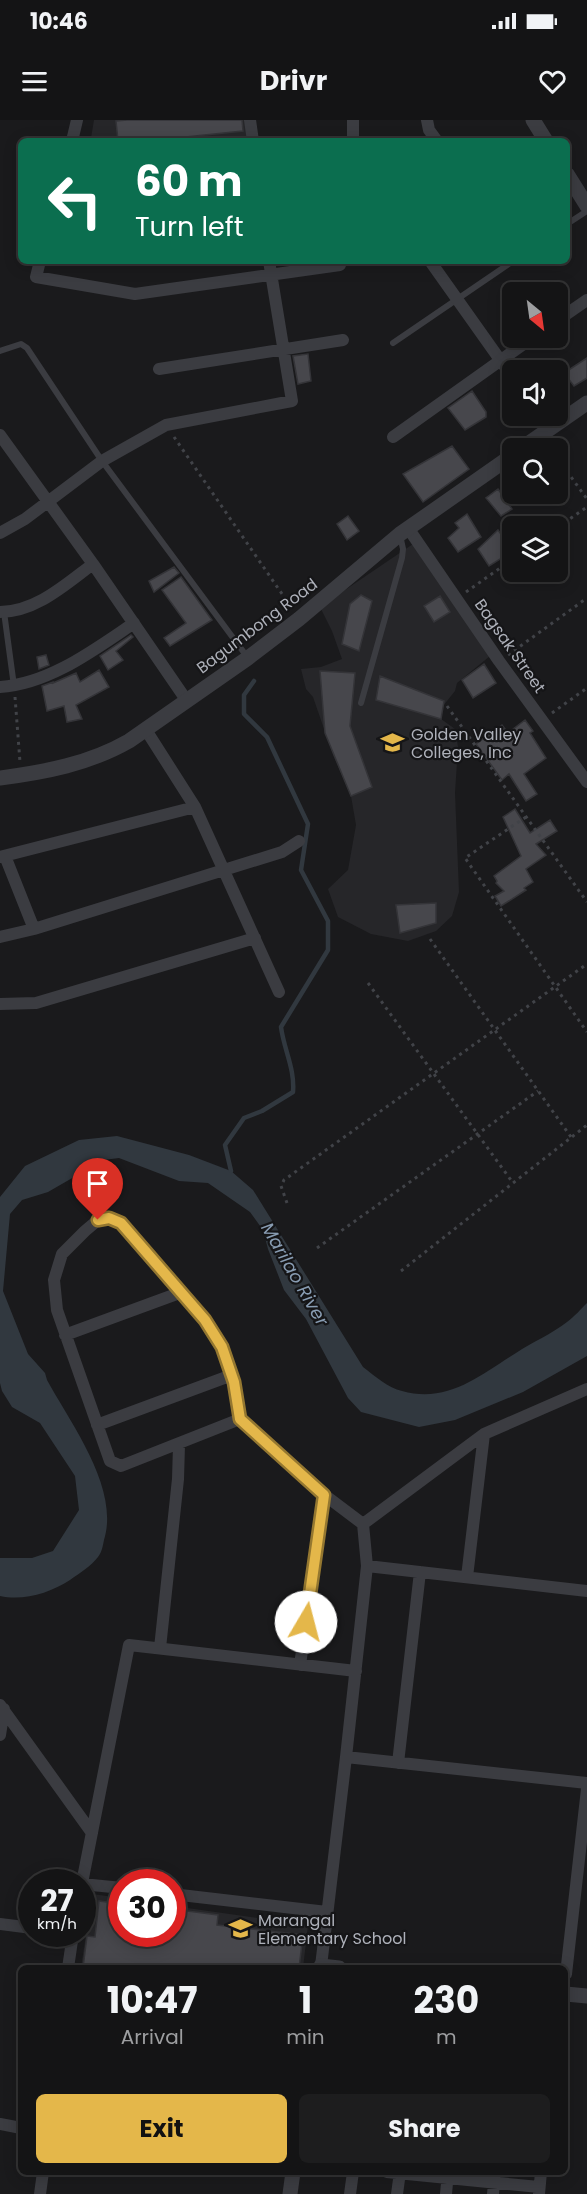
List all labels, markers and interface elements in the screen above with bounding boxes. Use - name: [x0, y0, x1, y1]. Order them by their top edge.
- text: 10:46: [30, 6, 88, 37]
- text: Drivr: [260, 62, 327, 99]
- icon: menu: [18, 65, 51, 98]
- icon: heart: [536, 65, 569, 98]
- text: 60 m: [135, 152, 243, 211]
- icon: left: [36, 162, 114, 240]
- text: Turn left: [135, 208, 244, 245]
- north arrow: [502, 282, 568, 348]
- map controls: [502, 282, 568, 582]
- button: sound: [502, 360, 568, 426]
- button: search: [502, 438, 568, 504]
- button: layers: [502, 516, 568, 582]
- street label: Bagumbong Road: [192, 573, 322, 679]
- street label: Bagsak Street: [469, 594, 551, 698]
- place label: Golden Valley Colleges, Inc: [411, 723, 521, 764]
- school or university icon: Golden Valley Colleges, Inc: [380, 730, 406, 756]
- pin: [72, 1158, 123, 1220]
- icon: arrive: [81, 1167, 114, 1200]
- water label: Marilao River: [255, 1218, 335, 1331]
- position arrow: [274, 1590, 338, 1654]
- speed limit sign: 30: [108, 1869, 186, 1947]
- text: 27: [40, 1879, 74, 1922]
- place label: Marangal Elementary School: [258, 1909, 406, 1950]
- text: km/h: [37, 1913, 77, 1934]
- school or university icon: Marangal Elementary School: [227, 1916, 253, 1942]
- text: 10:47: [107, 1975, 198, 2026]
- text: 1: [299, 1975, 312, 2026]
- text: 230: [413, 1975, 479, 2026]
- text: Arrival: [121, 2023, 184, 2051]
- text: min: [286, 2023, 325, 2051]
- text: m: [436, 2023, 457, 2051]
- button: Exit: [36, 2094, 287, 2163]
- button: Share: [299, 2094, 550, 2163]

